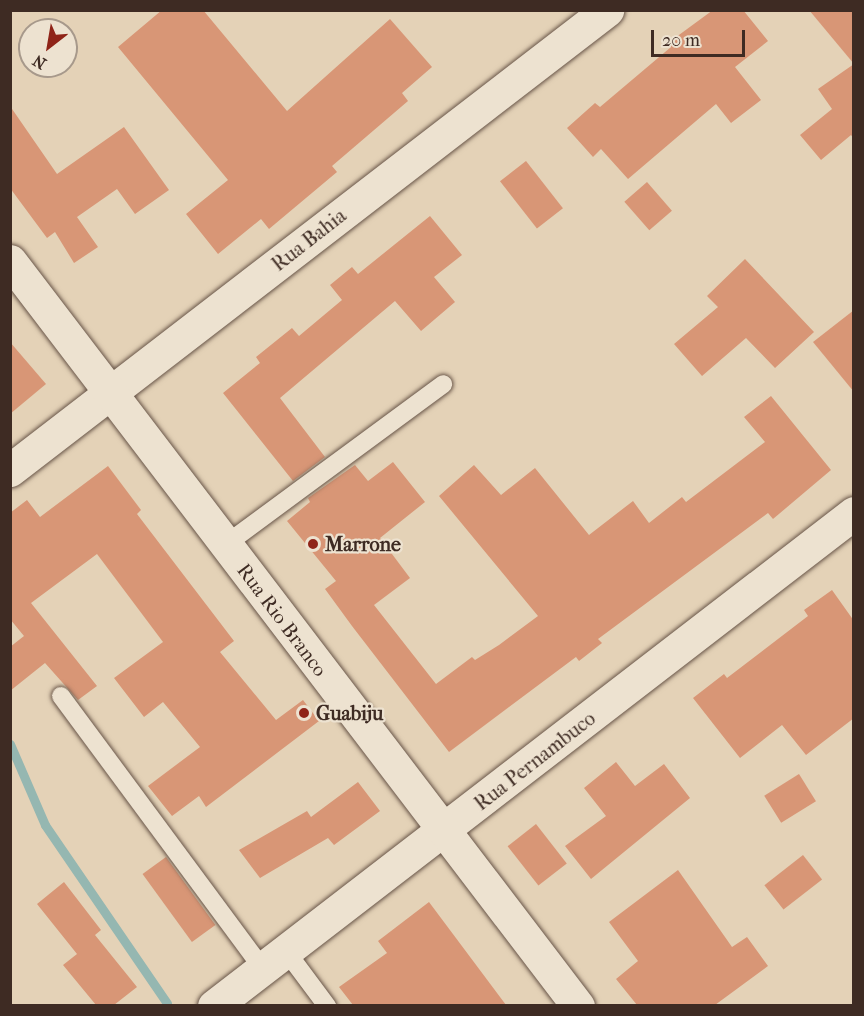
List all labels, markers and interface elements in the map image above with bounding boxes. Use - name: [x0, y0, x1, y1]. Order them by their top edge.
- north arrow: [18, 18, 78, 78]
- scale bar: [654, 18, 748, 56]
- text: 20 m: [662, 30, 700, 51]
- text: N: [29, 51, 50, 73]
- street label: Rua Bahia: [267, 204, 351, 276]
- place label: Marrone: [325, 532, 401, 556]
- marker: Marrone: [306, 537, 320, 551]
- street label: Rua Rio Branco: [232, 559, 332, 681]
- place label: Guabiju: [316, 701, 383, 725]
- marker: Guabiju: [297, 706, 311, 720]
- street label: Rua Pernambuco: [470, 706, 600, 816]

